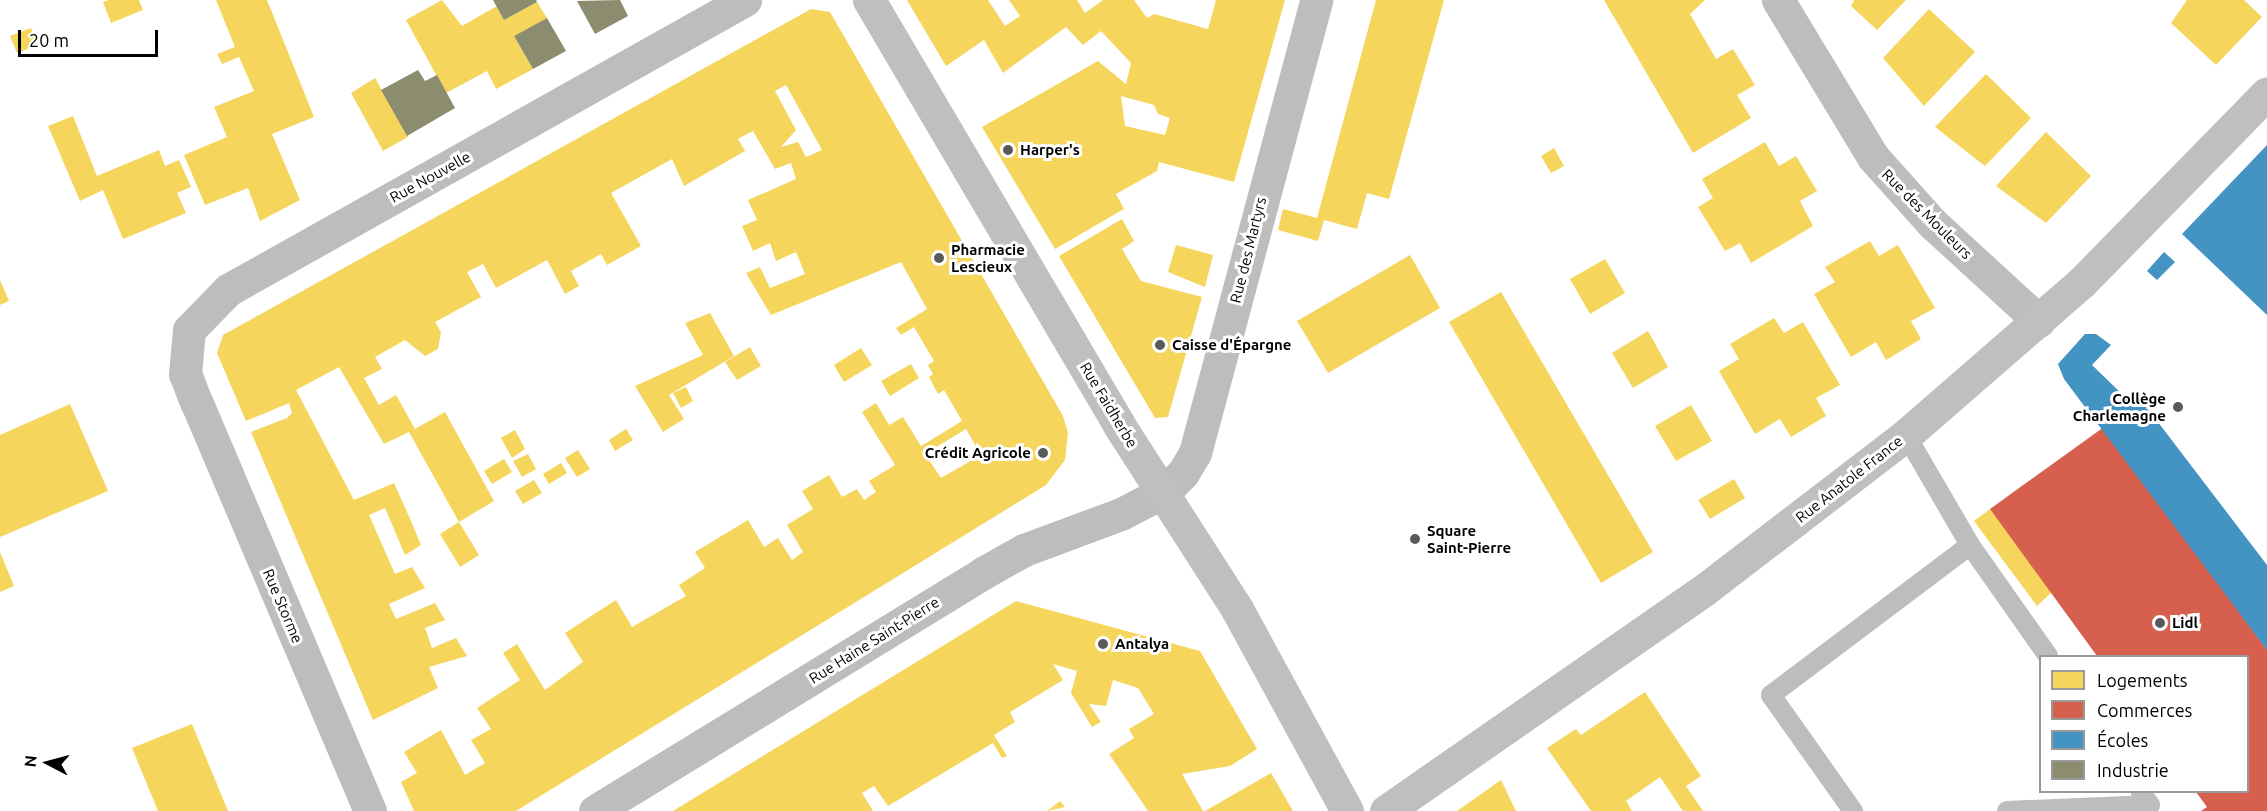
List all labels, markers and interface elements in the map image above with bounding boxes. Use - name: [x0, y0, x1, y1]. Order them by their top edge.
- scale bar: [21, 18, 160, 56]
- text: 20 m: [29, 30, 69, 50]
- place label: Harper's: [1020, 141, 1080, 159]
- marker: Harper's: [1001, 143, 1015, 157]
- street label: Rue Nouvelle: [387, 147, 473, 207]
- street label: Rue des Mouleurs: [1878, 165, 1976, 263]
- street label: Rue des Martyrs: [1226, 195, 1270, 305]
- place label: Pharmacie Lescieux: [951, 240, 1025, 275]
- marker: Pharmacie Lescieux: [932, 251, 946, 265]
- place label: Caisse d'Épargne: [1172, 336, 1291, 354]
- marker: Caisse d'Épargne: [1153, 338, 1167, 352]
- street label: Rue Faidherbe: [1076, 359, 1142, 451]
- place label: Collège Charlemagne: [2073, 389, 2166, 424]
- marker: Collège Charlemagne: [2171, 400, 2185, 414]
- street label: Rue Anatole France: [1792, 432, 1906, 526]
- place label: Crédit Agricole: [925, 444, 1031, 462]
- marker: Crédit Agricole: [1036, 446, 1050, 460]
- place label: Square Saint-Pierre: [1427, 521, 1511, 556]
- marker: Square Saint-Pierre: [1408, 532, 1422, 546]
- street label: Rue Storme: [259, 566, 307, 646]
- street label: Rue Haine Saint-Pierre: [806, 593, 942, 687]
- place label: Lidl: [2172, 614, 2198, 632]
- marker: Lidl: [2153, 616, 2167, 630]
- place label: Antalya: [1115, 635, 1169, 653]
- marker: Antalya: [1096, 637, 1110, 651]
- legend: [2039, 655, 2249, 793]
- text: Logements: [2097, 670, 2188, 690]
- text: Commerces: [2097, 700, 2192, 720]
- text: Écoles: [2097, 730, 2148, 750]
- north arrow: [18, 733, 78, 793]
- text: N: [21, 754, 40, 768]
- text: Industrie: [2097, 760, 2169, 780]

